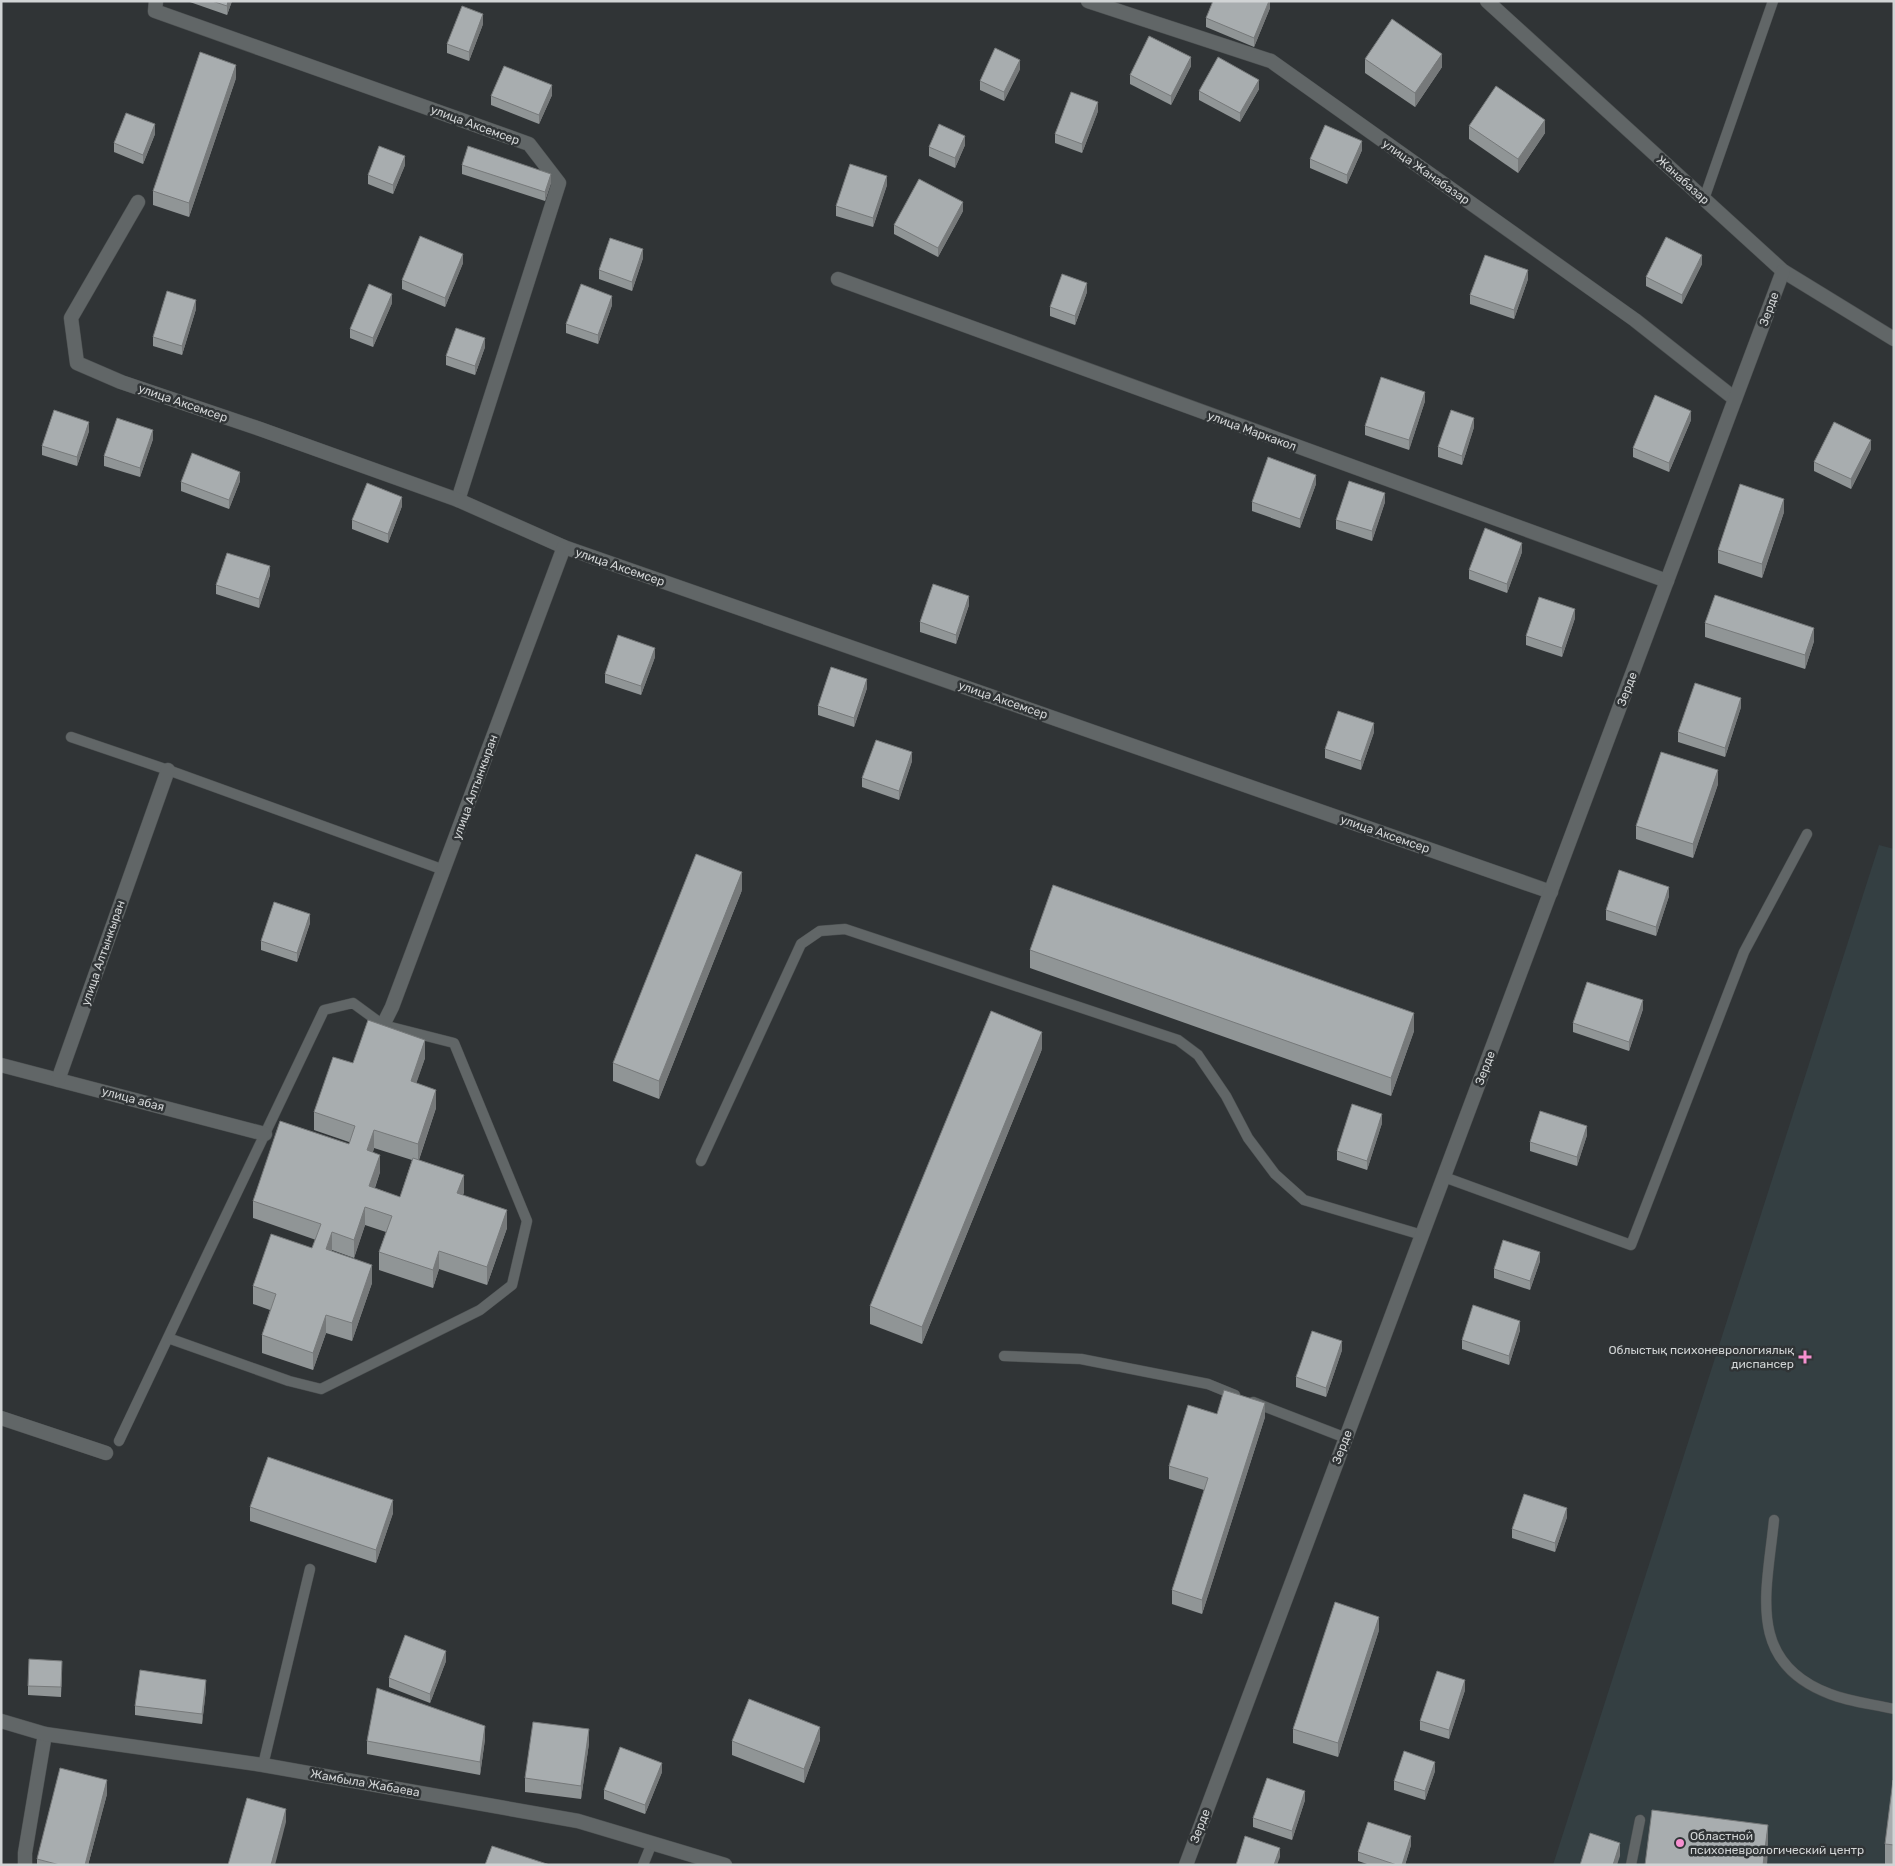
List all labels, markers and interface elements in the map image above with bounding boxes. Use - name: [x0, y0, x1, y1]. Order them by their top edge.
- street label: улица Аксемсер: [429, 102, 521, 148]
- street label: улица Жанабазар: [1380, 137, 1472, 207]
- street label: Жанабазар: [1654, 153, 1712, 207]
- street label: Зерде: [1756, 290, 1782, 328]
- street label: улица Аксемсер: [136, 381, 230, 425]
- street label: улица Маркакол: [1206, 408, 1298, 454]
- street label: улица Аксемсер: [573, 545, 667, 589]
- street label: Зерде: [1614, 670, 1640, 708]
- street label: улица Аксемсер: [956, 678, 1050, 722]
- street label: улица Алтынкыран: [450, 733, 500, 841]
- street label: улица Аксемсер: [1338, 812, 1432, 856]
- street label: улица Алтынкыран: [78, 899, 128, 1007]
- street label: Зерде: [1472, 1049, 1498, 1087]
- street label: улица абая: [100, 1084, 166, 1114]
- place label: Облыстық психоневрологиялық диспансер: [1608, 1343, 1794, 1371]
- marker: Облыстық психоневрологиялық диспансер: [1798, 1350, 1812, 1364]
- street label: Зерде: [1329, 1428, 1355, 1466]
- street label: Жамбыла Жабаева: [309, 1766, 421, 1800]
- street label: Зерде: [1187, 1807, 1213, 1845]
- place label: Областной психоневрологический центр: [1690, 1829, 1864, 1857]
- marker: Областной психоневрологический центр: [1674, 1837, 1686, 1849]

